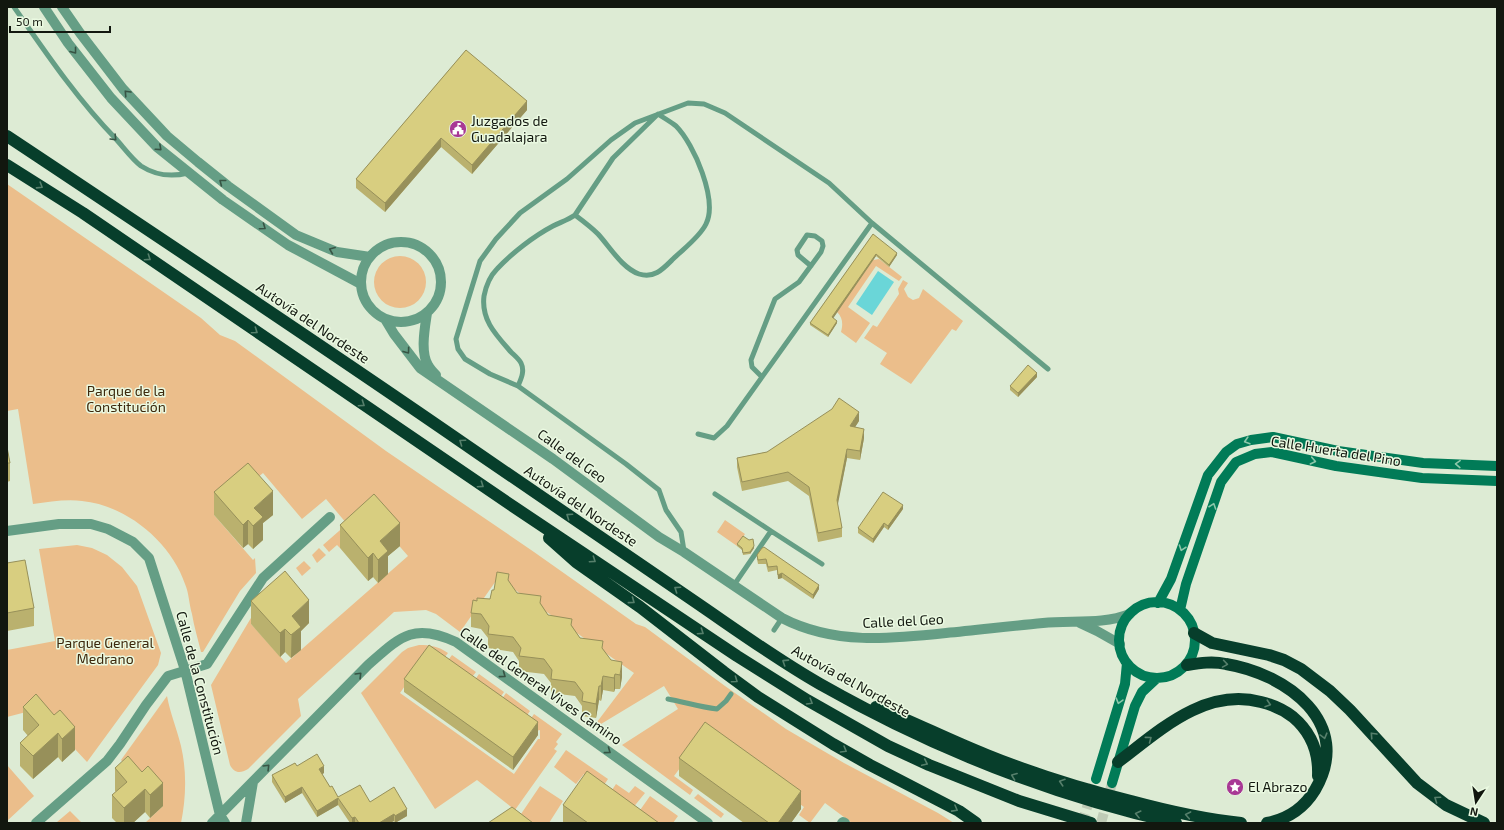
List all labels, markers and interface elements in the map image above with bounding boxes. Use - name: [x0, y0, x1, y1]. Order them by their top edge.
- scale bar: [10, 8, 110, 34]
- text: 50 m: [16, 14, 43, 28]
- one-way arrow: [69, 46, 76, 53]
- one-way arrow: [125, 90, 132, 98]
- place label: Juzgados de Guadalajara: [471, 112, 548, 145]
- public building icon: Juzgados de Guadalajara: [448, 119, 468, 139]
- one-way arrow: [109, 133, 117, 141]
- one-way arrow: [154, 144, 162, 151]
- one-way arrow: [220, 179, 227, 186]
- one-way arrow: [36, 181, 43, 189]
- one-way arrow: [258, 222, 265, 229]
- one-way arrow: [329, 246, 336, 254]
- one-way arrow: [144, 253, 151, 260]
- street label: Autovía del Nordeste: [253, 278, 373, 367]
- one-way arrow: [251, 326, 258, 333]
- one-way arrow: [402, 346, 409, 353]
- park label: Parque de la Constitución: [86, 382, 166, 415]
- one-way arrow: [358, 399, 365, 407]
- street label: Calle del Geo: [534, 425, 610, 486]
- street label: Calle Huerta del Pino: [1270, 432, 1402, 469]
- one-way arrow: [1243, 436, 1250, 445]
- one-way arrow: [459, 439, 466, 447]
- one-way arrow: [1310, 456, 1316, 465]
- one-way arrow: [1455, 460, 1461, 469]
- street label: Autovía del Nordeste: [521, 461, 641, 550]
- one-way arrow: [477, 480, 484, 488]
- one-way arrow: [1208, 503, 1217, 510]
- one-way arrow: [567, 514, 574, 521]
- one-way arrow: [1179, 544, 1187, 551]
- one-way arrow: [589, 555, 596, 563]
- one-way arrow: [674, 587, 681, 594]
- one-way arrow: [627, 596, 634, 603]
- street label: Calle de la Constitución: [173, 609, 228, 757]
- street label: Calle del Geo: [862, 610, 944, 631]
- street label: Calle del General Vives Camino: [457, 623, 625, 748]
- one-way arrow: [697, 627, 704, 635]
- park label: Parque General Medrano: [56, 634, 155, 667]
- street label: Autovía del Nordeste: [789, 641, 913, 720]
- one-way arrow: [782, 659, 789, 666]
- one-way arrow: [1222, 659, 1228, 668]
- one-way arrow: [498, 670, 505, 677]
- one-way arrow: [354, 672, 362, 680]
- one-way arrow: [731, 675, 738, 683]
- one-way arrow: [806, 698, 813, 705]
- one-way arrow: [1115, 698, 1124, 705]
- one-way arrow: [1264, 700, 1271, 708]
- one-way arrow: [1370, 732, 1378, 740]
- one-way arrow: [1320, 733, 1328, 740]
- one-way arrow: [1145, 736, 1152, 743]
- one-way arrow: [604, 746, 611, 753]
- one-way arrow: [840, 746, 847, 753]
- one-way arrow: [921, 759, 928, 767]
- one-way arrow: [262, 764, 270, 772]
- one-way arrow: [1010, 772, 1017, 780]
- place icon: El Abrazo: [1225, 777, 1245, 797]
- one-way arrow: [1058, 778, 1065, 787]
- place label: El Abrazo: [1248, 778, 1308, 795]
- north arrow: [1456, 782, 1496, 822]
- one-way arrow: [1435, 797, 1442, 804]
- one-way arrow: [951, 804, 958, 811]
- text: N: [1469, 805, 1479, 819]
- one-way arrow: [1135, 811, 1141, 819]
- one-way arrow: [1184, 811, 1191, 819]

